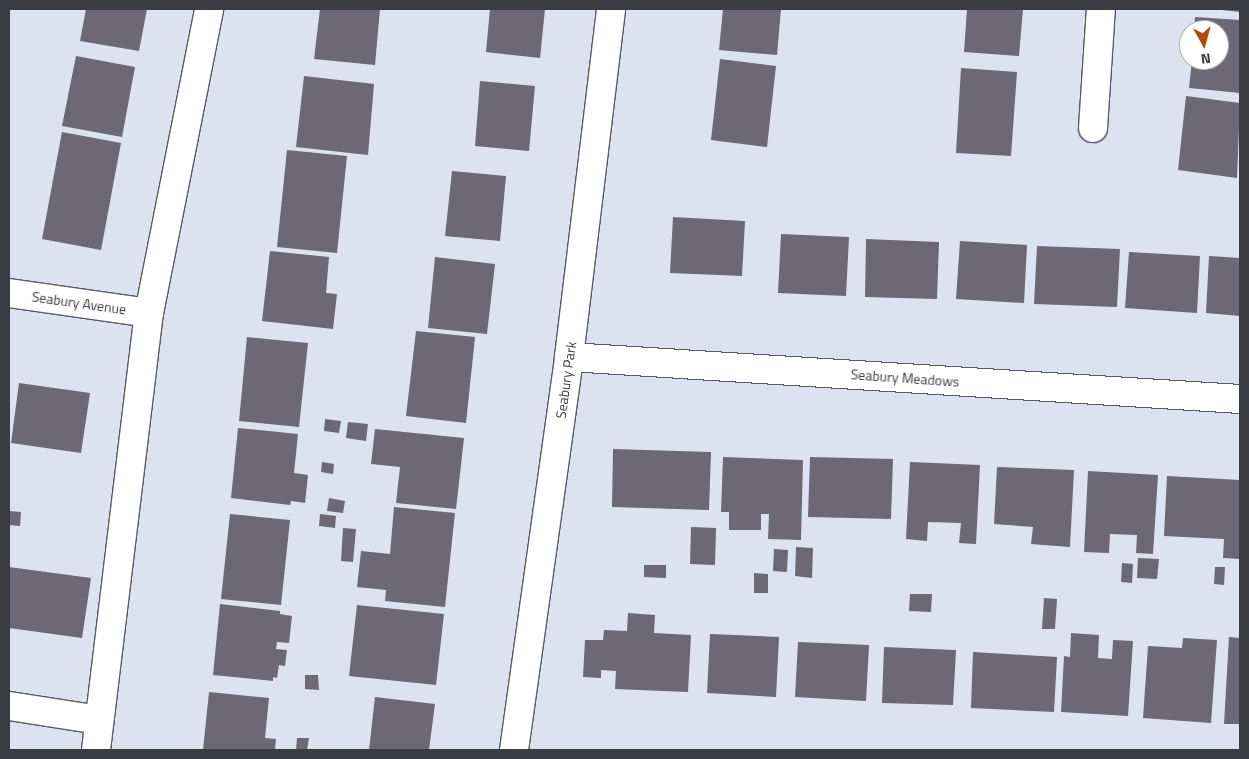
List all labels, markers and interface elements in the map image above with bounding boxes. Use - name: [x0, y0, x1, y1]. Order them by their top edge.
- north arrow: [1179, 20, 1229, 70]
- text: N: [1200, 48, 1212, 70]
- street label: Seabury Avenue: [31, 288, 127, 318]
- street label: Seabury Park: [552, 340, 580, 420]
- street label: Seabury Meadows: [850, 366, 960, 390]

